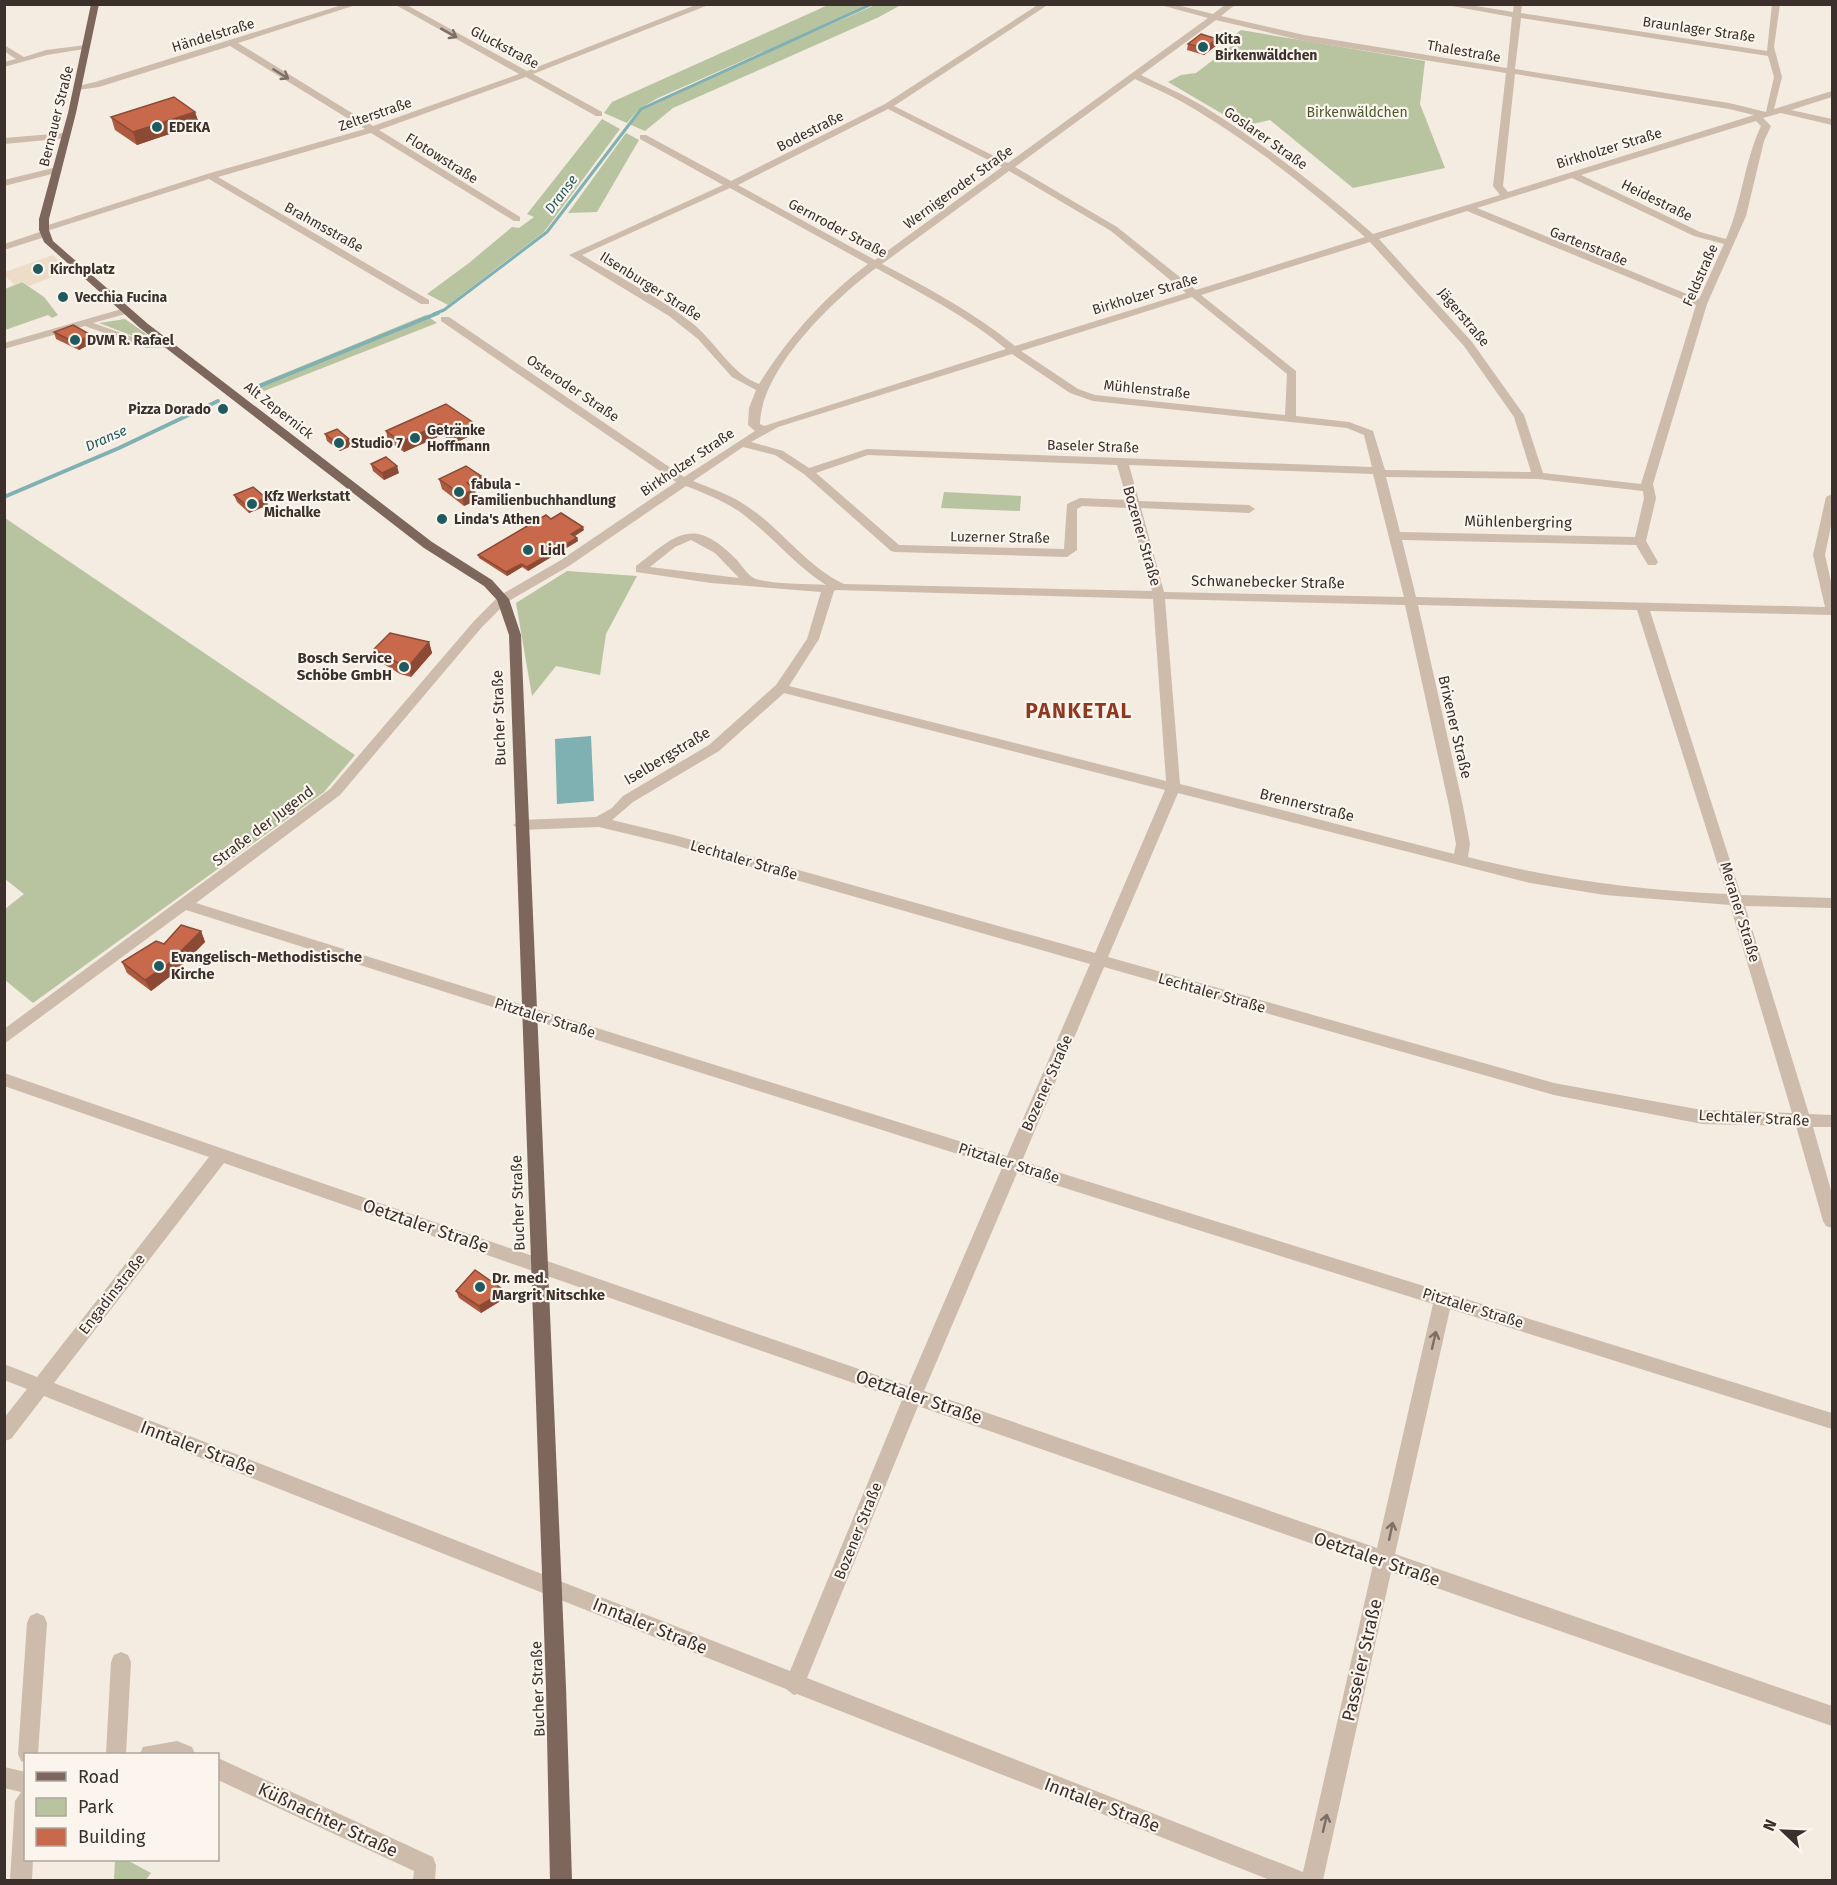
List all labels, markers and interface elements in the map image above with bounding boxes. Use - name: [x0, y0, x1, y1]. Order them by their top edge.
- street label: Braunlager Straße: [1641, 13, 1756, 46]
- street label: Händelstraße: [170, 15, 257, 56]
- street label: Gluckstraße: [468, 22, 542, 73]
- one-way arrow: [440, 28, 458, 39]
- place label: Kita Birkenwäldchen: [1215, 31, 1317, 64]
- street label: Thalestraße: [1426, 37, 1502, 66]
- marker: Kita Birkenwäldchen: [1196, 40, 1210, 54]
- street label: Bernauer Straße: [36, 64, 77, 168]
- one-way arrow: [272, 69, 289, 81]
- street label: Zelterstraße: [336, 94, 414, 135]
- street label: Goslarer Straße: [1221, 103, 1311, 174]
- park label: Birkenwäldchen: [1306, 104, 1408, 121]
- street label: Bodestraße: [774, 107, 846, 156]
- place label: EDEKA: [169, 119, 211, 136]
- marker: EDEKA: [150, 120, 164, 134]
- street label: Birkholzer Straße: [1554, 124, 1664, 173]
- street label: Flotowstraße: [402, 129, 481, 187]
- street label: Wernigeroder Straße: [900, 142, 1016, 233]
- water label: Dranse: [541, 172, 581, 217]
- street label: Heidestraße: [1618, 176, 1695, 225]
- street label: Gernroder Straße: [785, 195, 890, 262]
- street label: Brahmsstraße: [281, 199, 366, 256]
- street label: Gartenstraße: [1547, 223, 1630, 270]
- street label: Feldstraße: [1679, 241, 1722, 309]
- street label: Ilsenburger Straße: [597, 248, 705, 325]
- place label: Kirchplatz: [50, 261, 115, 278]
- marker: Kirchplatz: [31, 262, 45, 276]
- street label: Birkholzer Straße: [1090, 270, 1200, 319]
- street label: Jägerstraße: [1434, 284, 1493, 350]
- place label: Vecchia Fucina: [74, 289, 168, 306]
- marker: Vecchia Fucina: [56, 290, 70, 304]
- place label: DVM R. Rafael: [87, 332, 175, 349]
- marker: DVM R. Rafael: [68, 333, 82, 347]
- street label: Osteroder Straße: [523, 351, 622, 426]
- street label: Mühlenstraße: [1103, 376, 1191, 403]
- street label: Alt Zepernick: [241, 378, 317, 443]
- place label: Pizza Dorado: [128, 401, 211, 418]
- marker: Pizza Dorado: [216, 402, 230, 416]
- water label: Dranse: [83, 422, 130, 455]
- place label: Getränke Hoffmann: [427, 422, 490, 455]
- street label: Birkholzer Straße: [637, 425, 737, 500]
- marker: Getränke Hoffmann: [408, 431, 422, 445]
- place label: Studio 7: [351, 435, 403, 452]
- marker: Studio 7: [332, 436, 346, 450]
- street label: Baseler Straße: [1047, 436, 1139, 457]
- place label: fabula - Familienbuchhandlung: [471, 476, 616, 509]
- street label: Bozener Straße: [1119, 484, 1165, 588]
- marker: fabula - Familienbuchhandlung: [452, 485, 466, 499]
- place label: Kfz Werkstatt Michalke: [264, 488, 351, 521]
- marker: Kfz Werkstatt Michalke: [245, 497, 259, 511]
- place label: Linda's Athen: [454, 511, 540, 528]
- marker: Linda's Athen: [435, 512, 449, 526]
- street label: Mühlenbergring: [1464, 512, 1572, 532]
- street label: Luzerner Straße: [950, 528, 1050, 547]
- place label: Lidl: [540, 541, 566, 559]
- marker: Lidl: [521, 543, 535, 557]
- street label: Schwanebecker Straße: [1191, 572, 1345, 592]
- place label: Bosch Service Schöbe GmbH: [297, 649, 392, 684]
- marker: Bosch Service Schöbe GmbH: [397, 660, 411, 674]
- street label: Bucher Straße: [488, 670, 510, 766]
- street label: Brixener Straße: [1434, 674, 1476, 780]
- district label: PANKETAL: [1025, 698, 1133, 724]
- street label: Iselbergstraße: [621, 723, 713, 789]
- street label: Straße der Jugend: [209, 782, 317, 870]
- street label: Brennerstraße: [1258, 785, 1356, 825]
- street label: Lechtaler Straße: [688, 836, 800, 884]
- street label: Meraner Straße: [1716, 860, 1764, 964]
- place label: Evangelisch-Methodistische Kirche: [171, 948, 362, 983]
- marker: Evangelisch-Methodistische Kirche: [152, 959, 166, 973]
- street label: Lechtaler Straße: [1156, 969, 1268, 1017]
- street label: Pitztaler Straße: [492, 994, 598, 1042]
- street label: Bozener Straße: [1018, 1032, 1076, 1134]
- street label: Lechtaler Straße: [1698, 1106, 1810, 1130]
- street label: Pitztaler Straße: [956, 1139, 1062, 1187]
- street label: Bucher Straße: [507, 1155, 529, 1251]
- street label: Oetztaler Straße: [360, 1194, 492, 1258]
- street label: Engadinstraße: [75, 1250, 149, 1338]
- place label: Dr. med. Margrit Nitschke: [492, 1269, 605, 1304]
- marker: Dr. med. Margrit Nitschke: [473, 1280, 487, 1294]
- street label: Pitztaler Straße: [1420, 1284, 1526, 1332]
- one-way arrow: [1428, 1331, 1440, 1350]
- street label: Oetztaler Straße: [853, 1365, 985, 1429]
- street label: Inntaler Straße: [137, 1416, 259, 1480]
- street label: Bozener Straße: [830, 1480, 886, 1582]
- one-way arrow: [1386, 1522, 1398, 1541]
- street label: Oetztaler Straße: [1311, 1527, 1443, 1591]
- street label: Inntaler Straße: [589, 1593, 711, 1659]
- street label: Passeier Straße: [1337, 1597, 1387, 1723]
- street label: Bucher Straße: [527, 1641, 549, 1737]
- legend: [24, 1753, 219, 1861]
- text: Road: [78, 1766, 120, 1788]
- street label: Inntaler Straße: [1041, 1773, 1163, 1837]
- street label: Küßnachter Straße: [255, 1778, 401, 1862]
- text: Park: [78, 1796, 114, 1818]
- north arrow: [1753, 1801, 1813, 1861]
- one-way arrow: [1320, 1814, 1331, 1834]
- text: N: [1759, 1817, 1780, 1834]
- text: Building: [78, 1826, 146, 1848]

